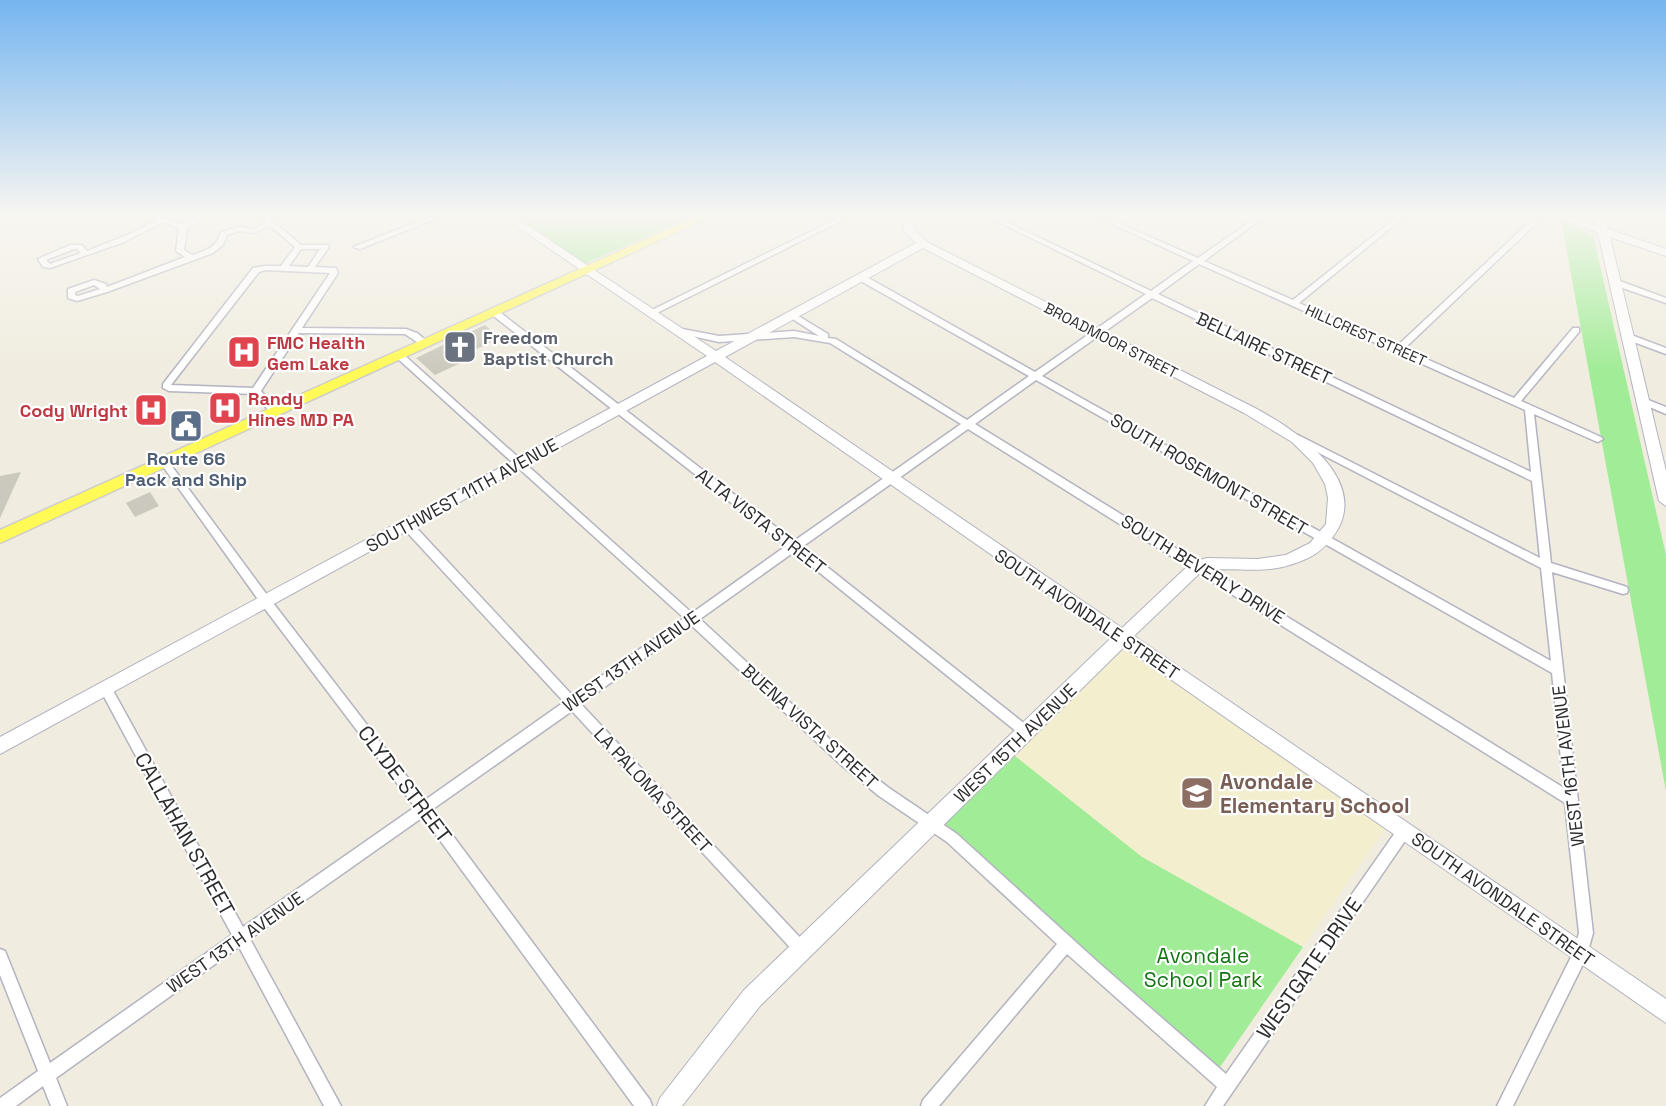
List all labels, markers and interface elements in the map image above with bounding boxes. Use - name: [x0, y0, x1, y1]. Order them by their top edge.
- street label: BROADMOOR STREET: [1041, 298, 1181, 382]
- street label: HILLCREST STREET: [1302, 300, 1430, 370]
- street label: BELLAIRE STREET: [1193, 307, 1336, 390]
- place label: Freedom Baptist Church: [483, 326, 614, 370]
- church icon: Freedom Baptist Church: [442, 329, 478, 365]
- place label: FMC Health Gem Lake: [267, 331, 365, 375]
- hospital icon: FMC Health Gem Lake: [226, 334, 262, 370]
- place label: Randy Hines MD PA: [248, 387, 354, 431]
- hospital icon: Randy Hines MD PA: [207, 390, 243, 426]
- hospital icon: Cody Wright: [133, 392, 169, 428]
- place label: Cody Wright: [20, 399, 128, 422]
- public building icon: Route 66 Pack and Ship: [168, 408, 204, 444]
- street label: SOUTH ROSEMONT STREET: [1106, 408, 1312, 540]
- street label: SOUTHWEST 11TH AVENUE: [362, 433, 562, 557]
- place label: Route 66 Pack and Ship: [125, 447, 247, 491]
- street label: ALTA VISTA STREET: [691, 463, 831, 579]
- street label: SOUTH BEVERLY DRIVE: [1117, 509, 1289, 629]
- street label: SOUTH AVONDALE STREET: [990, 543, 1184, 685]
- street label: WEST 13TH AVENUE: [558, 605, 704, 717]
- street label: BUENA VISTA STREET: [737, 659, 883, 794]
- street label: WEST 15TH AVENUE: [949, 678, 1081, 808]
- street label: WEST 16TH AVENUE: [1547, 684, 1589, 848]
- street label: CLYDE STREET: [352, 720, 458, 848]
- street label: LA PALOMA STREET: [589, 723, 717, 858]
- street label: CALLAHAN STREET: [129, 747, 241, 921]
- place label: Avondale Elementary School: [1220, 768, 1410, 819]
- school or university icon: Avondale Elementary School: [1179, 775, 1215, 811]
- street label: SOUTH AVONDALE STREET: [1407, 827, 1599, 971]
- street label: WEST 13TH AVENUE: [162, 886, 308, 998]
- street label: WESTGATE DRIVE: [1250, 892, 1368, 1044]
- park label: Avondale School Park: [1144, 942, 1262, 993]

